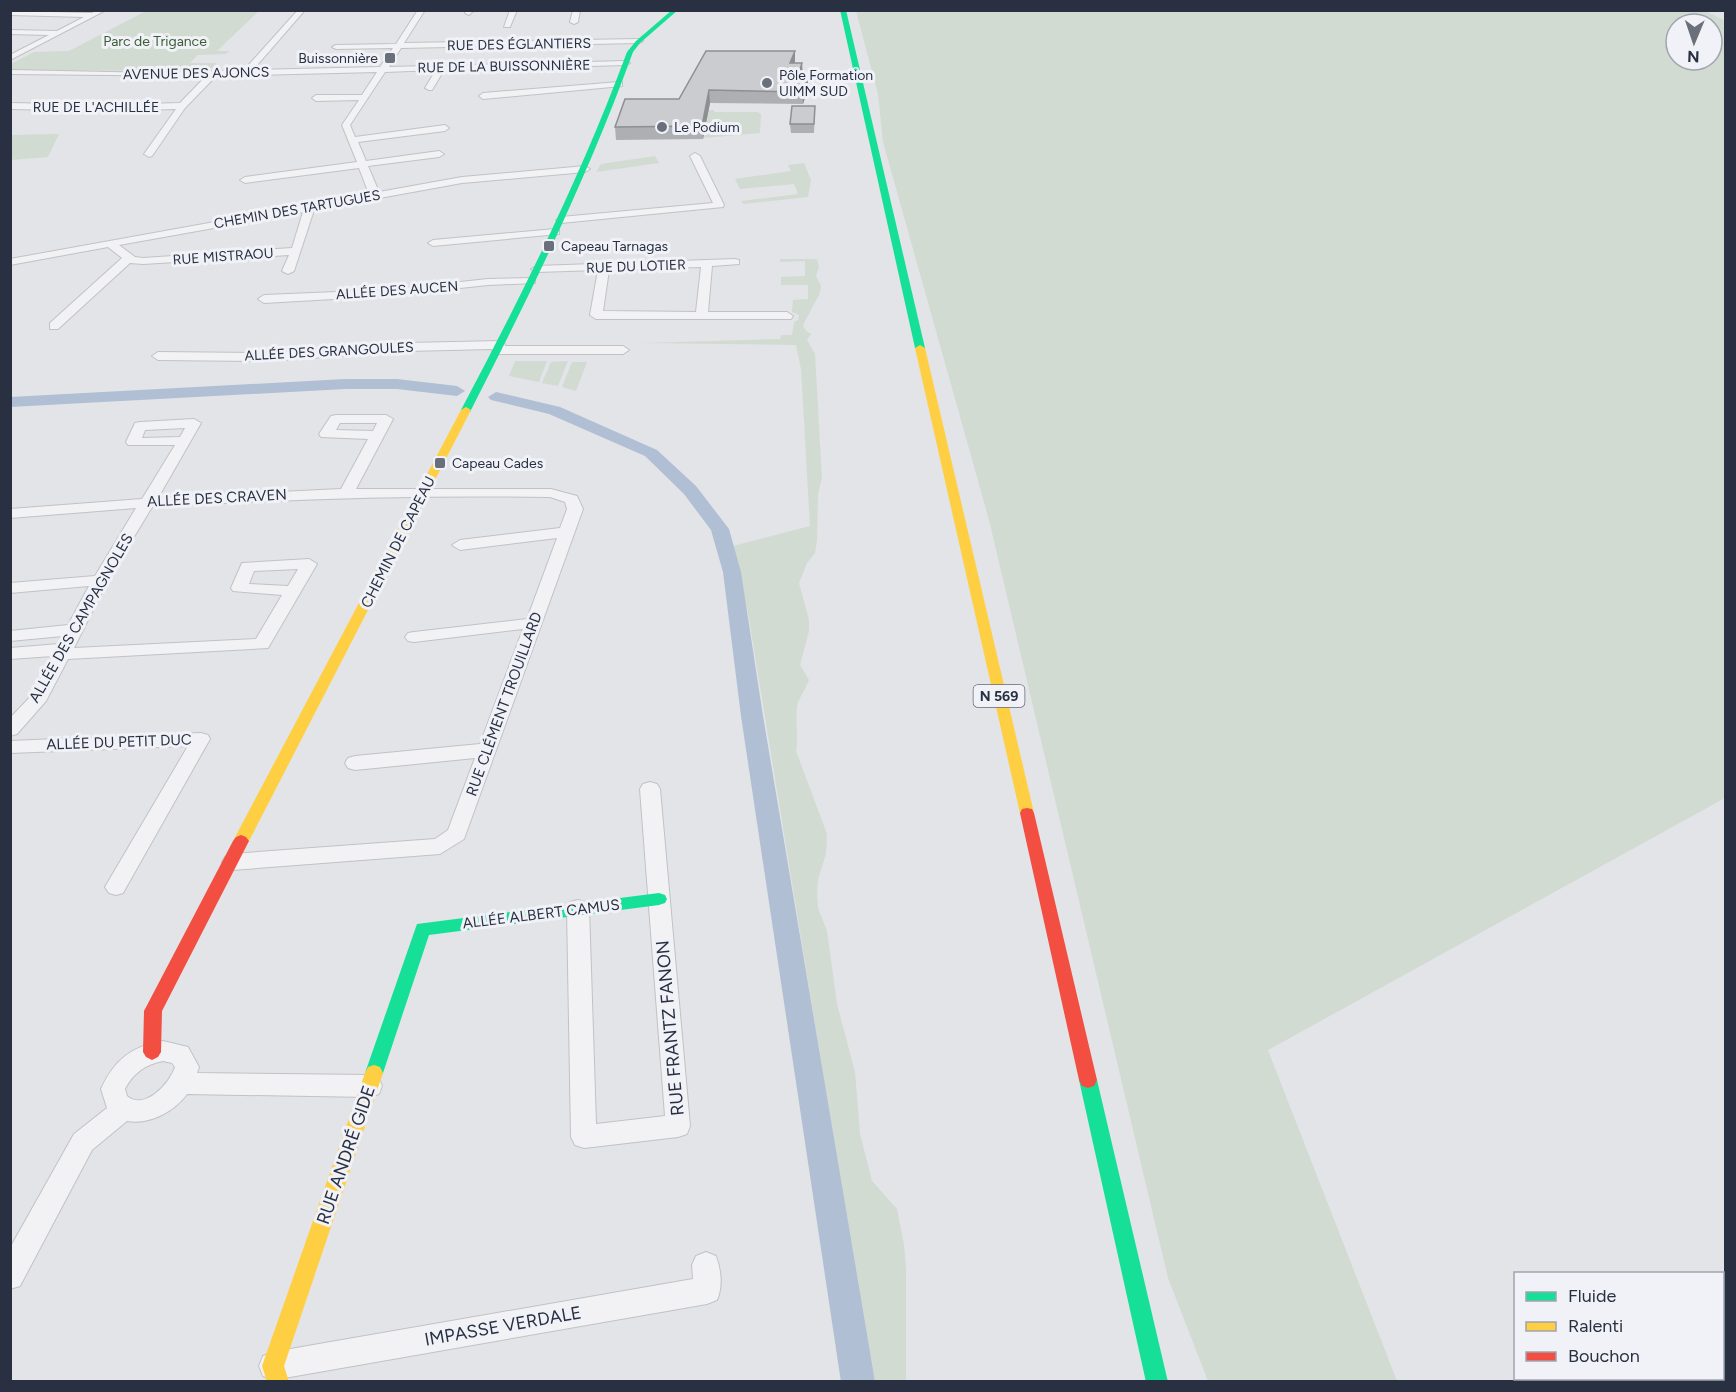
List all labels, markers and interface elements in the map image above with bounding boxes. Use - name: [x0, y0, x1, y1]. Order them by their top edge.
- north arrow: [1664, 12, 1724, 72]
- park label: Parc de Trigance: [103, 33, 207, 50]
- street label: RUE DES ÉGLANTIERS: [447, 35, 591, 54]
- text: N: [1687, 47, 1700, 66]
- place label: Buissonnière: [298, 50, 378, 67]
- marker: Buissonnière: [383, 51, 397, 65]
- street label: RUE DE LA BUISSONNIÈRE: [417, 56, 591, 77]
- street label: AVENUE DES AJONCS: [123, 64, 269, 83]
- place label: Pôle Formation UIMM SUD: [779, 67, 873, 100]
- marker: Pôle Formation UIMM SUD: [760, 76, 774, 90]
- street label: RUE DE L'ACHILLÉE: [33, 99, 159, 116]
- place label: Le Podium: [674, 119, 740, 136]
- marker: Le Podium: [655, 120, 669, 134]
- street label: CHEMIN DES TARTUGUES: [212, 186, 382, 233]
- place label: Capeau Tarnagas: [561, 238, 668, 255]
- marker: Capeau Tarnagas: [542, 239, 556, 253]
- street label: RUE MISTRAOU: [172, 244, 274, 269]
- street label: RUE DU LOTIER: [586, 256, 686, 277]
- street label: ALLÉE DES AUCEN: [335, 278, 459, 303]
- street label: ALLÉE DES GRANGOULES: [244, 339, 414, 364]
- place label: Capeau Cades: [452, 455, 543, 472]
- marker: Capeau Cades: [433, 456, 447, 470]
- street label: CHEMIN DE CAPEAU: [357, 473, 439, 611]
- street label: ALLÉE DES CRAVEN: [147, 485, 287, 511]
- street label: ALLÉE DES CAMPAGNOLES: [25, 530, 137, 706]
- street label: RUE CLÉMENT TROUILLARD: [462, 609, 546, 799]
- road number: N 569: [974, 685, 1024, 707]
- street label: ALLÉE DU PETIT DUC: [46, 730, 192, 754]
- street label: ALLÉE ALBERT CAMUS: [461, 895, 621, 933]
- street label: RUE FRANTZ FANON: [651, 939, 689, 1117]
- street label: RUE ANDRÉ GIDE: [312, 1083, 380, 1227]
- legend: [1514, 1272, 1724, 1380]
- text: Fluide: [1568, 1285, 1617, 1307]
- street label: IMPASSE VERDALE: [423, 1301, 583, 1351]
- text: Ralenti: [1568, 1315, 1623, 1337]
- text: Bouchon: [1568, 1345, 1640, 1367]

